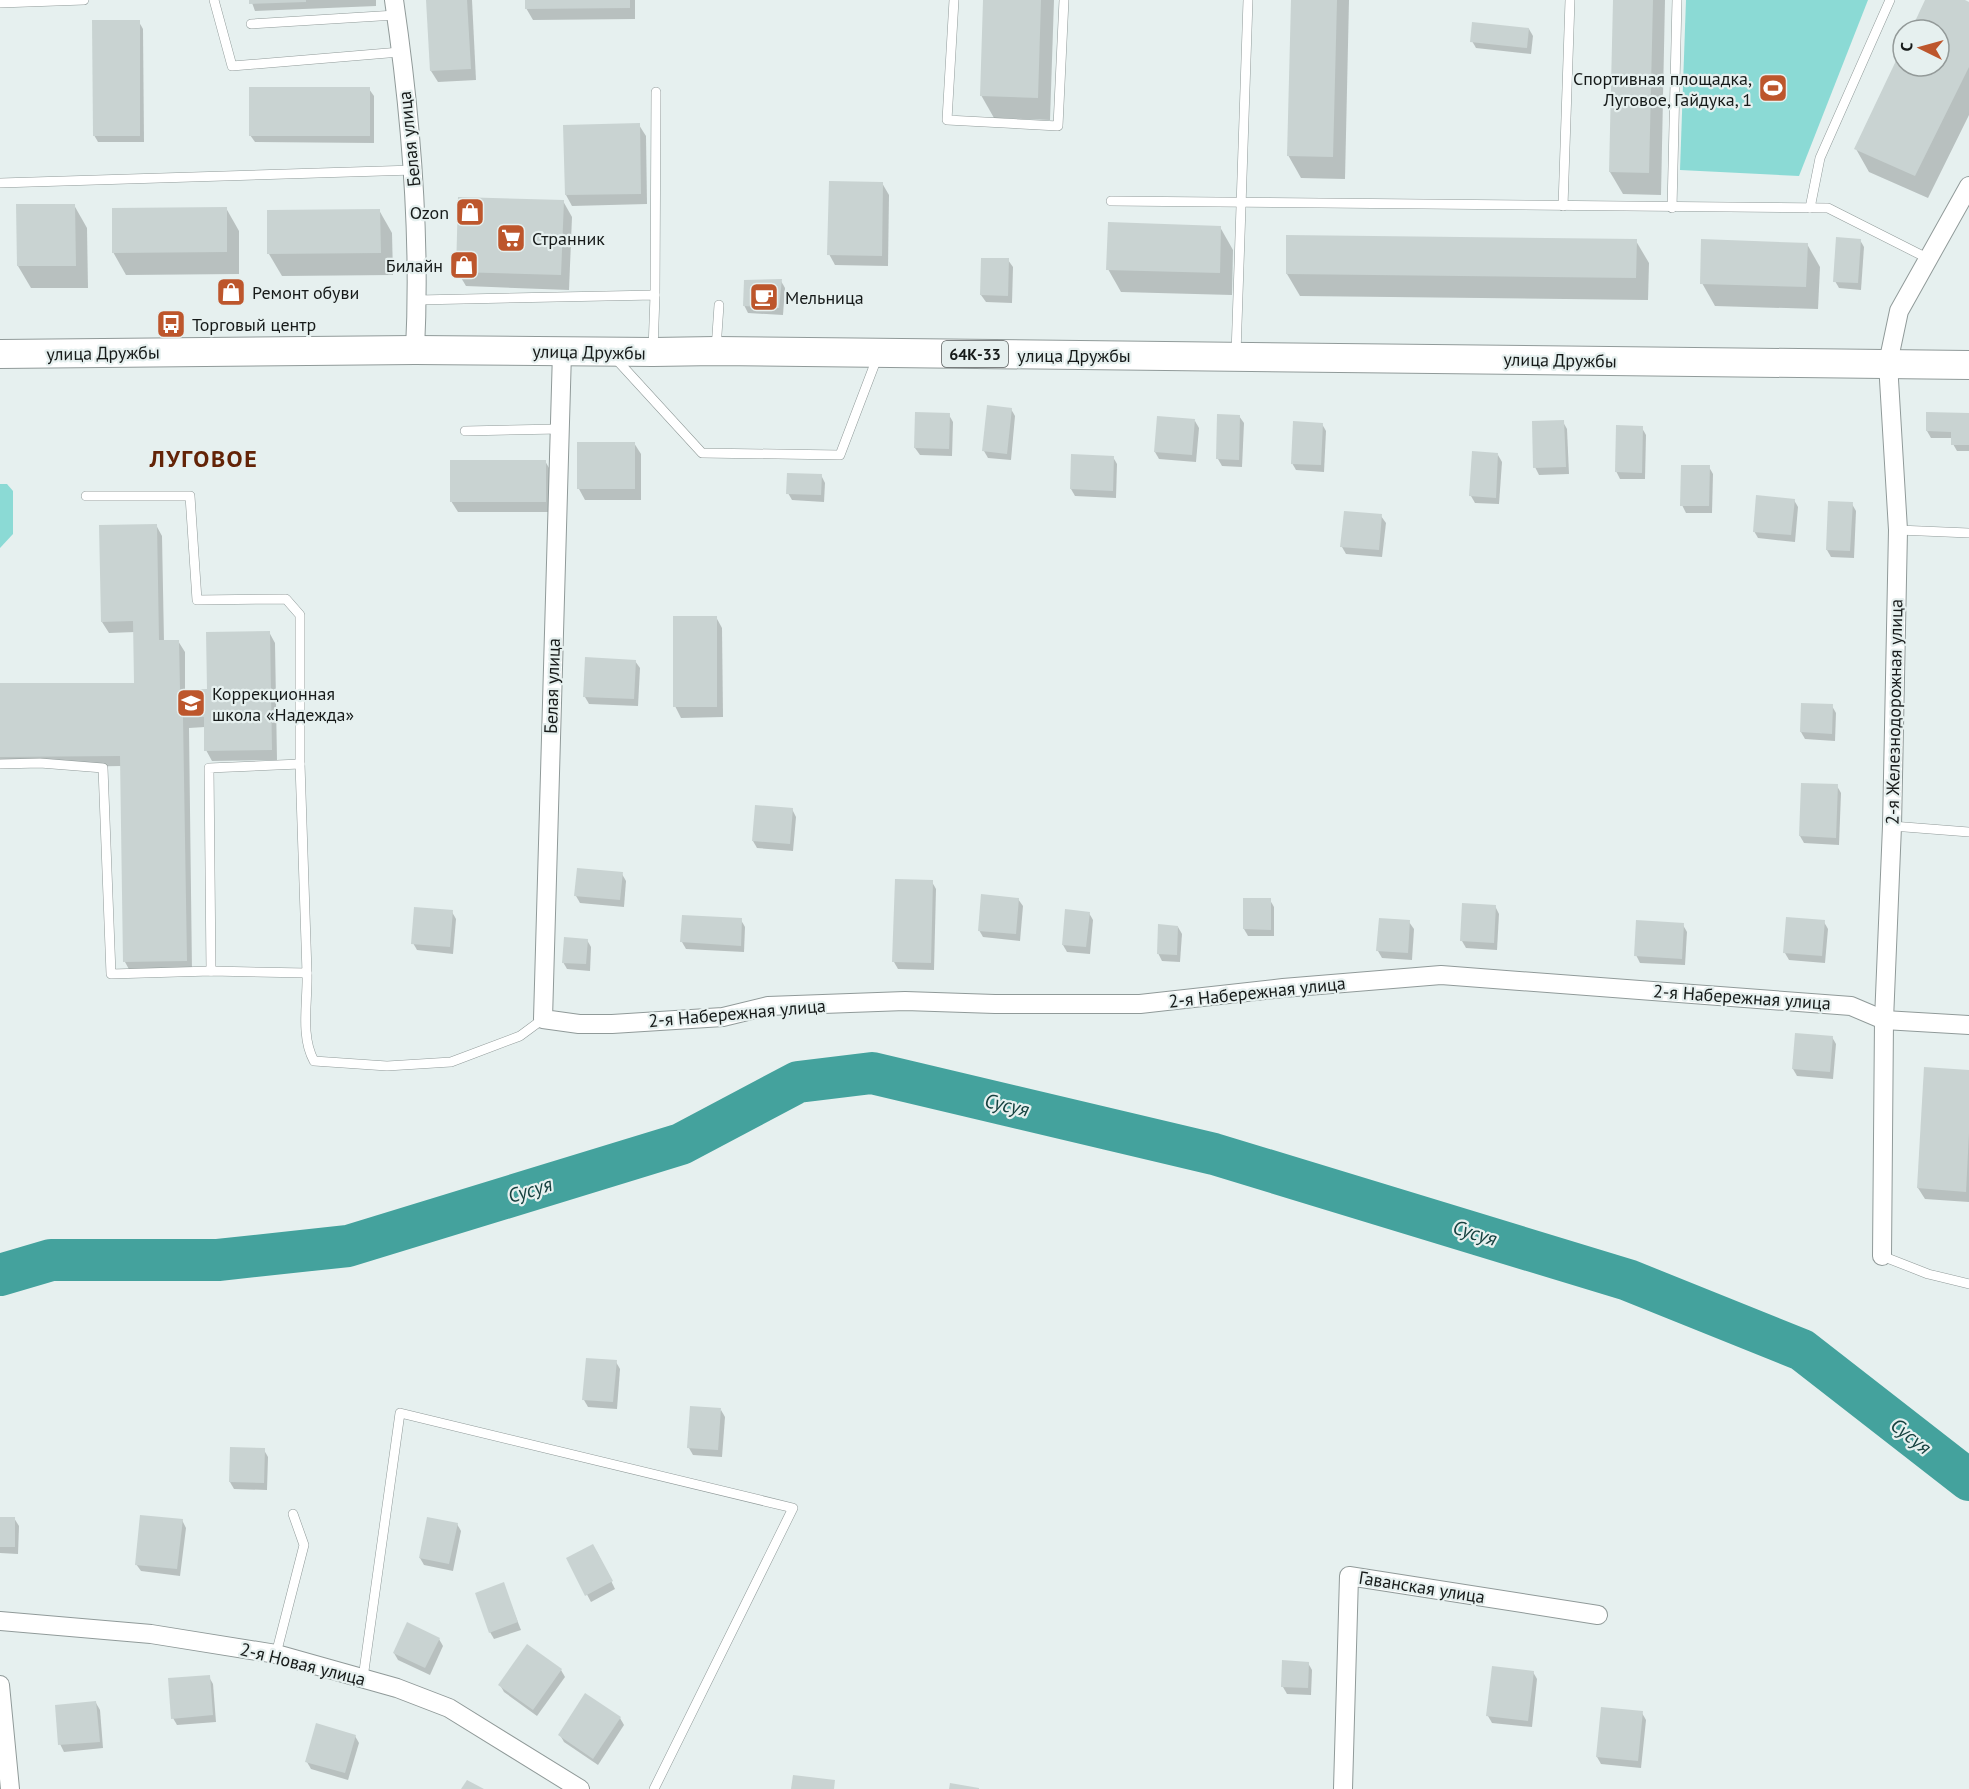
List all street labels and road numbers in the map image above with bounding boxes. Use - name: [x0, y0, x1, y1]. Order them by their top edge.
- street label: Белая улица: [393, 90, 425, 188]
- street label: улица Дружбы: [532, 340, 646, 364]
- street label: улица Дружбы: [46, 341, 160, 365]
- road number: 64К-33: [942, 341, 1008, 367]
- street label: улица Дружбы: [1017, 344, 1131, 367]
- street label: улица Дружбы: [1503, 348, 1617, 372]
- street label: 2-я Железнодорожная улица: [1881, 599, 1907, 825]
- street label: Белая улица: [539, 638, 565, 734]
- street label: 2-я Набережная улица: [1167, 971, 1347, 1013]
- street label: 2-я Набережная улица: [1652, 979, 1832, 1015]
- street label: 2-я Набережная улица: [647, 994, 827, 1032]
- street label: Гаванская улица: [1357, 1566, 1487, 1608]
- street label: 2-я Новая улица: [238, 1637, 368, 1691]

